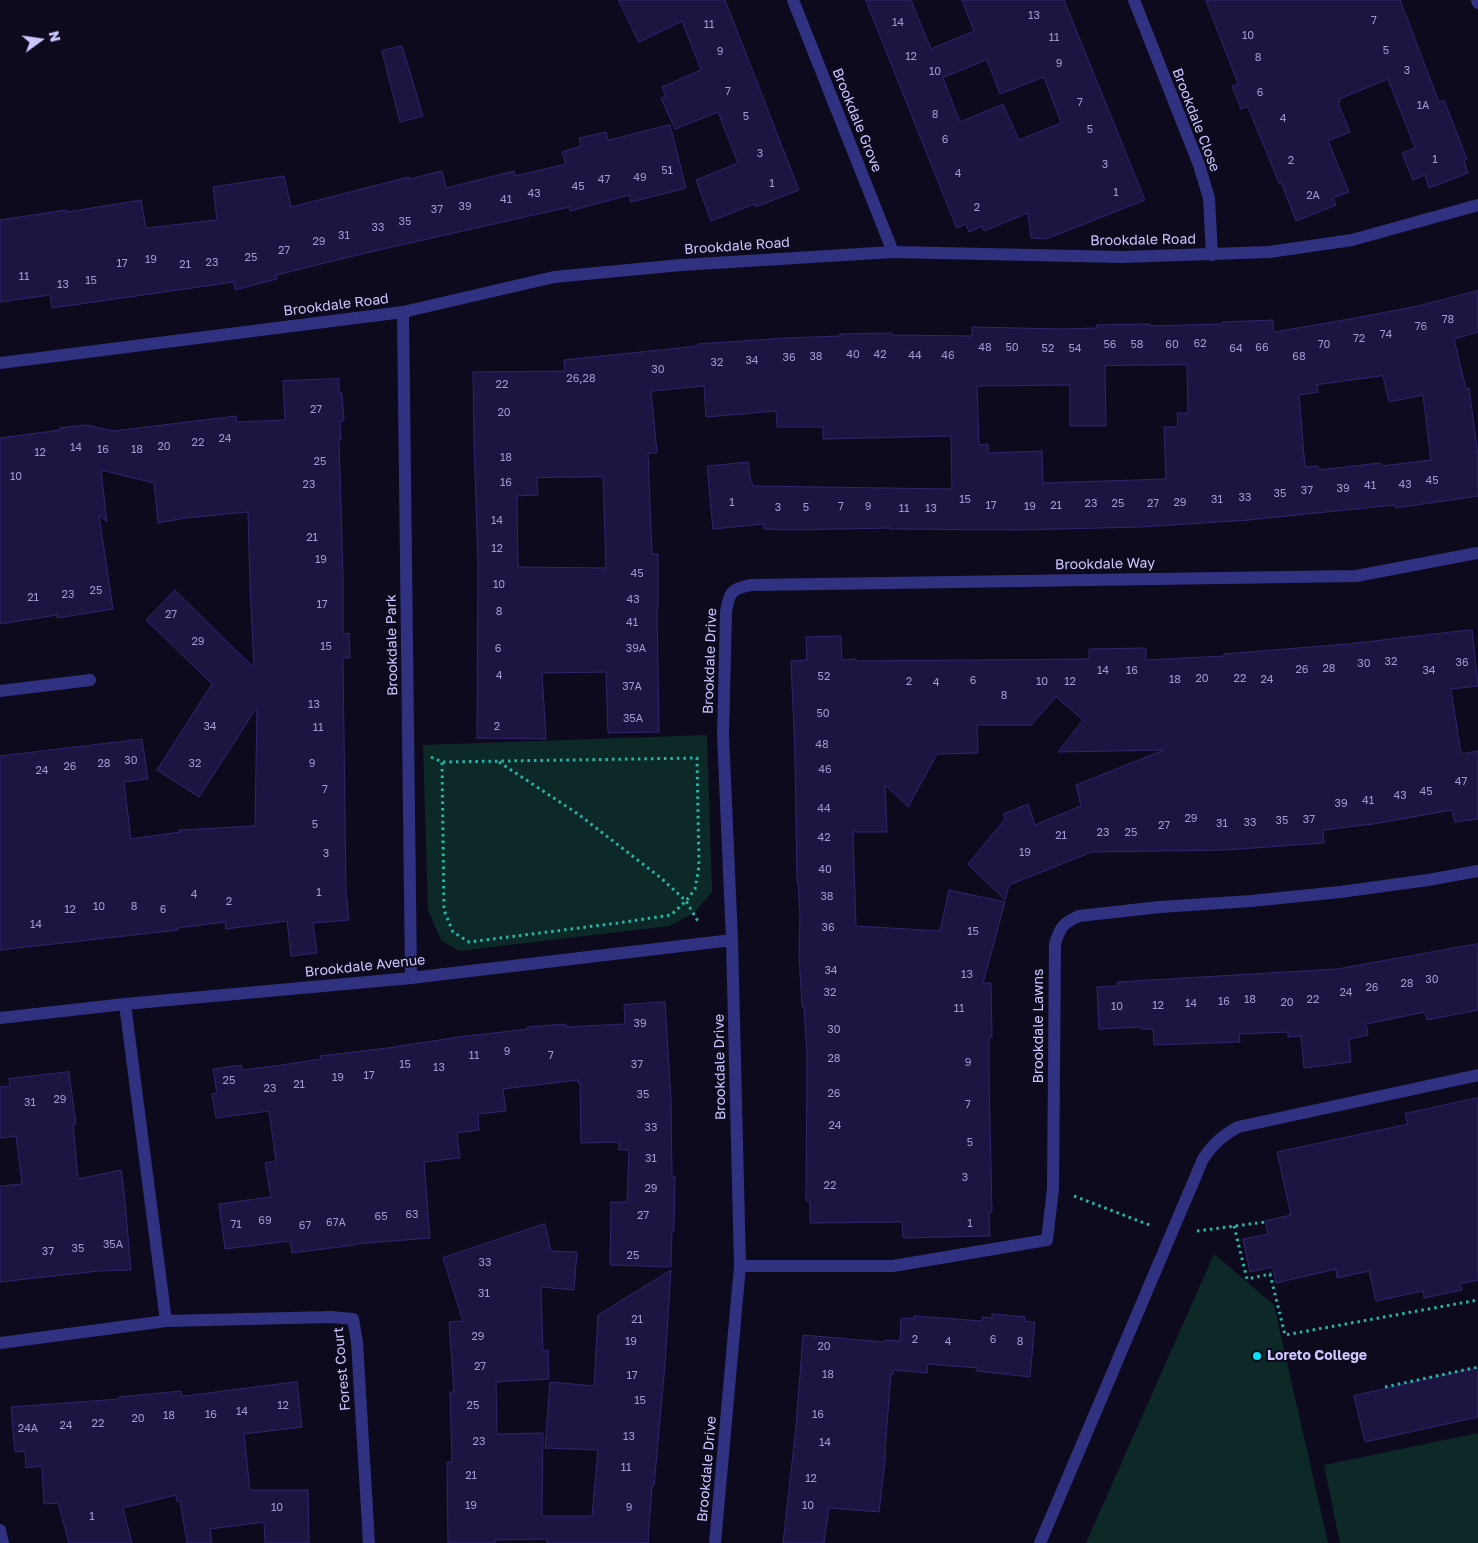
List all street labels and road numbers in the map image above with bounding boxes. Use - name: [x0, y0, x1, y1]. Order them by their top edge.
- street label: Brookdale Grove: [828, 66, 886, 174]
- street label: Brookdale Close: [1169, 66, 1223, 174]
- street label: Brookdale Road: [1090, 231, 1196, 249]
- street label: Brookdale Road: [684, 234, 790, 258]
- street label: Brookdale Road: [282, 290, 390, 320]
- street label: Brookdale Way: [1055, 555, 1155, 573]
- street label: Brookdale Park: [383, 594, 401, 696]
- street label: Brookdale Drive: [700, 608, 720, 714]
- street label: Brookdale Avenue: [304, 951, 426, 981]
- street label: Brookdale Lawns: [1031, 969, 1047, 1083]
- street label: Brookdale Drive: [711, 1014, 729, 1120]
- street label: Forest Court: [330, 1326, 354, 1412]
- street label: Brookdale Drive: [694, 1415, 720, 1523]

